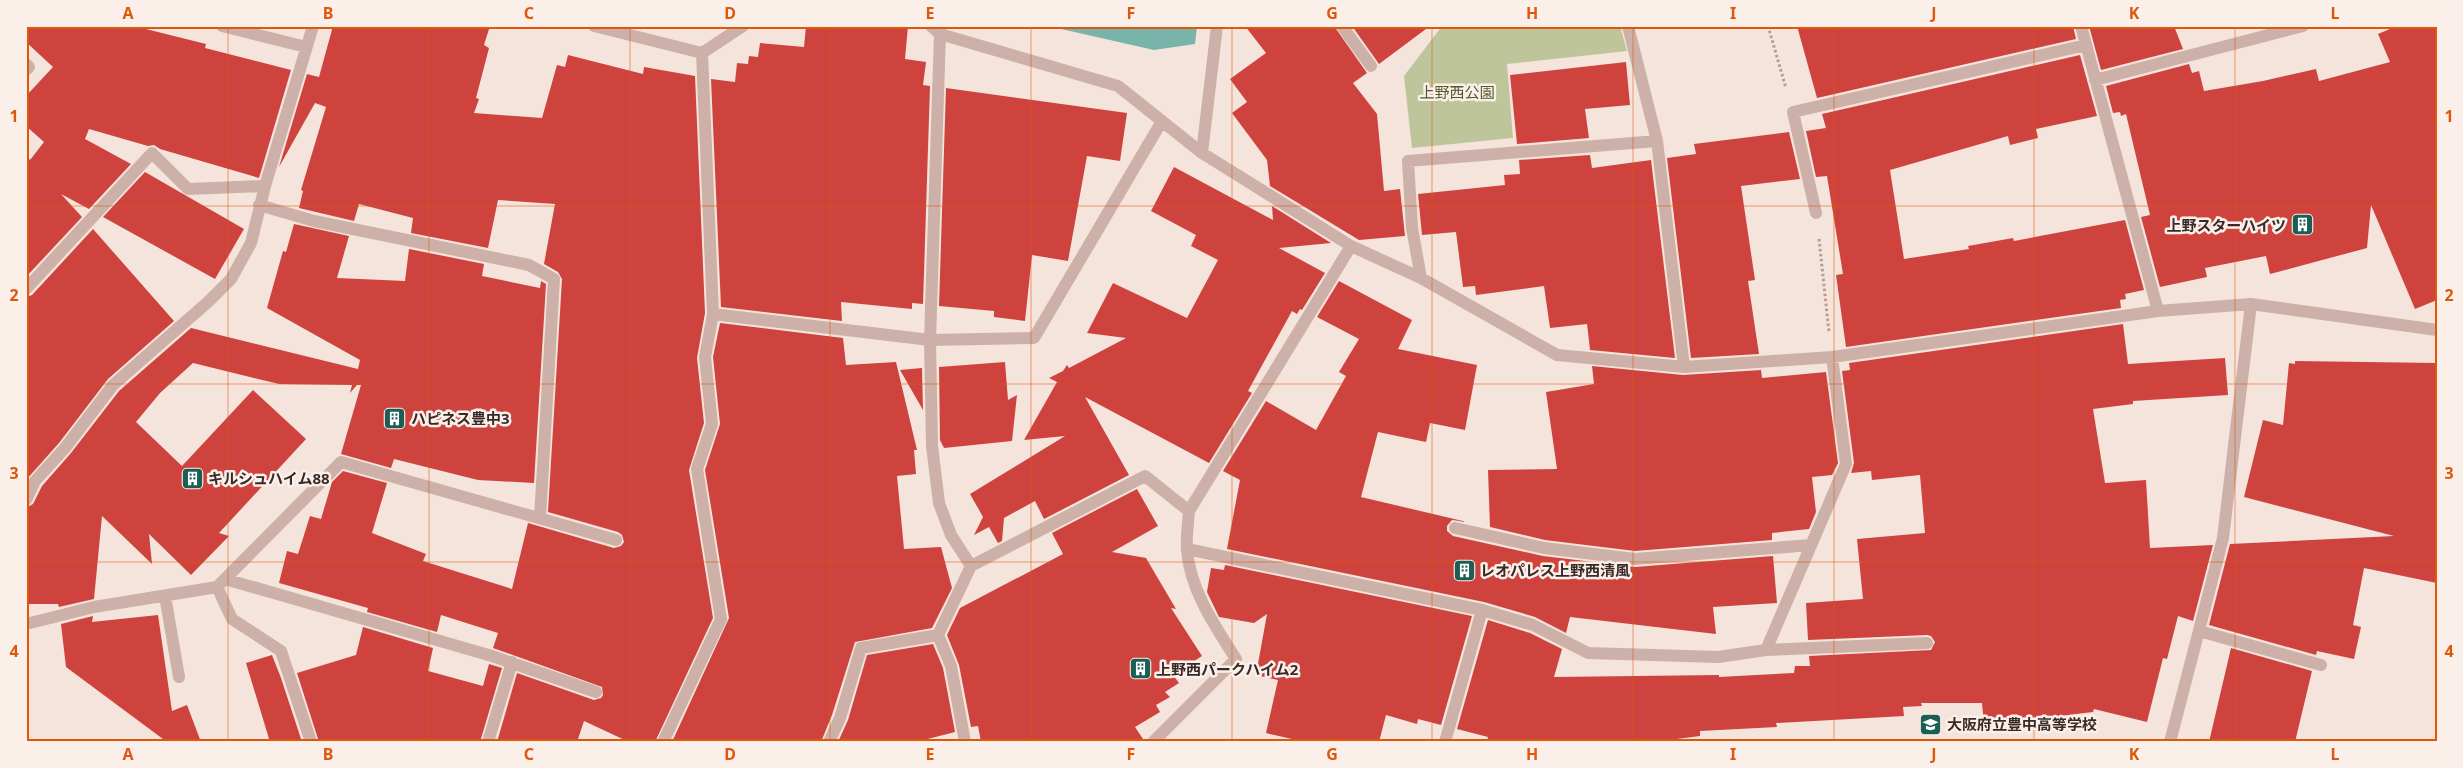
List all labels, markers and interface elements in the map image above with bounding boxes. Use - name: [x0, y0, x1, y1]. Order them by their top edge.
- text: A: [122, 2, 134, 24]
- text: B: [323, 2, 333, 24]
- text: C: [524, 2, 534, 24]
- text: D: [724, 2, 736, 24]
- text: E: [926, 2, 935, 24]
- text: F: [1127, 2, 1135, 24]
- text: G: [1326, 2, 1338, 24]
- text: H: [1526, 2, 1538, 24]
- text: I: [1730, 2, 1736, 24]
- text: J: [1929, 2, 1937, 24]
- text: K: [2129, 2, 2140, 24]
- text: L: [2331, 2, 2340, 24]
- park label: 上野西公園: [1419, 82, 1495, 102]
- text: 1: [9, 105, 19, 127]
- text: 1: [2444, 105, 2454, 127]
- building icon: 上野スターハイツ: [2290, 213, 2314, 237]
- place label: 上野スターハイツ: [2167, 215, 2286, 235]
- text: 2: [9, 284, 19, 306]
- text: 2: [2444, 284, 2454, 306]
- building icon: ハピネス豊中3: [383, 406, 407, 430]
- place label: ハピネス豊中3: [411, 408, 510, 428]
- text: 3: [9, 462, 19, 484]
- text: 3: [2444, 462, 2454, 484]
- building icon: キルシュハイム88: [180, 466, 204, 490]
- place label: キルシュハイム88: [208, 468, 330, 488]
- building icon: レオパレス上野西清風: [1452, 558, 1476, 582]
- place label: レオパレス上野西清風: [1480, 560, 1630, 580]
- text: 4: [9, 640, 19, 662]
- text: 4: [2444, 640, 2454, 662]
- building icon: 上野西パークハイム2: [1128, 657, 1152, 681]
- place label: 上野西パークハイム2: [1156, 659, 1299, 679]
- school or university icon: 大阪府立豊中高等学校: [1919, 712, 1943, 736]
- place label: 大阪府立豊中高等学校: [1947, 714, 2097, 734]
- text: A: [122, 743, 134, 765]
- text: B: [323, 743, 333, 765]
- text: C: [524, 743, 534, 765]
- text: D: [724, 743, 736, 765]
- text: E: [926, 743, 935, 765]
- text: F: [1127, 743, 1135, 765]
- text: G: [1326, 743, 1338, 765]
- text: H: [1526, 743, 1538, 765]
- text: I: [1730, 743, 1736, 765]
- text: J: [1929, 743, 1937, 765]
- text: K: [2129, 743, 2140, 765]
- text: L: [2331, 743, 2340, 765]

